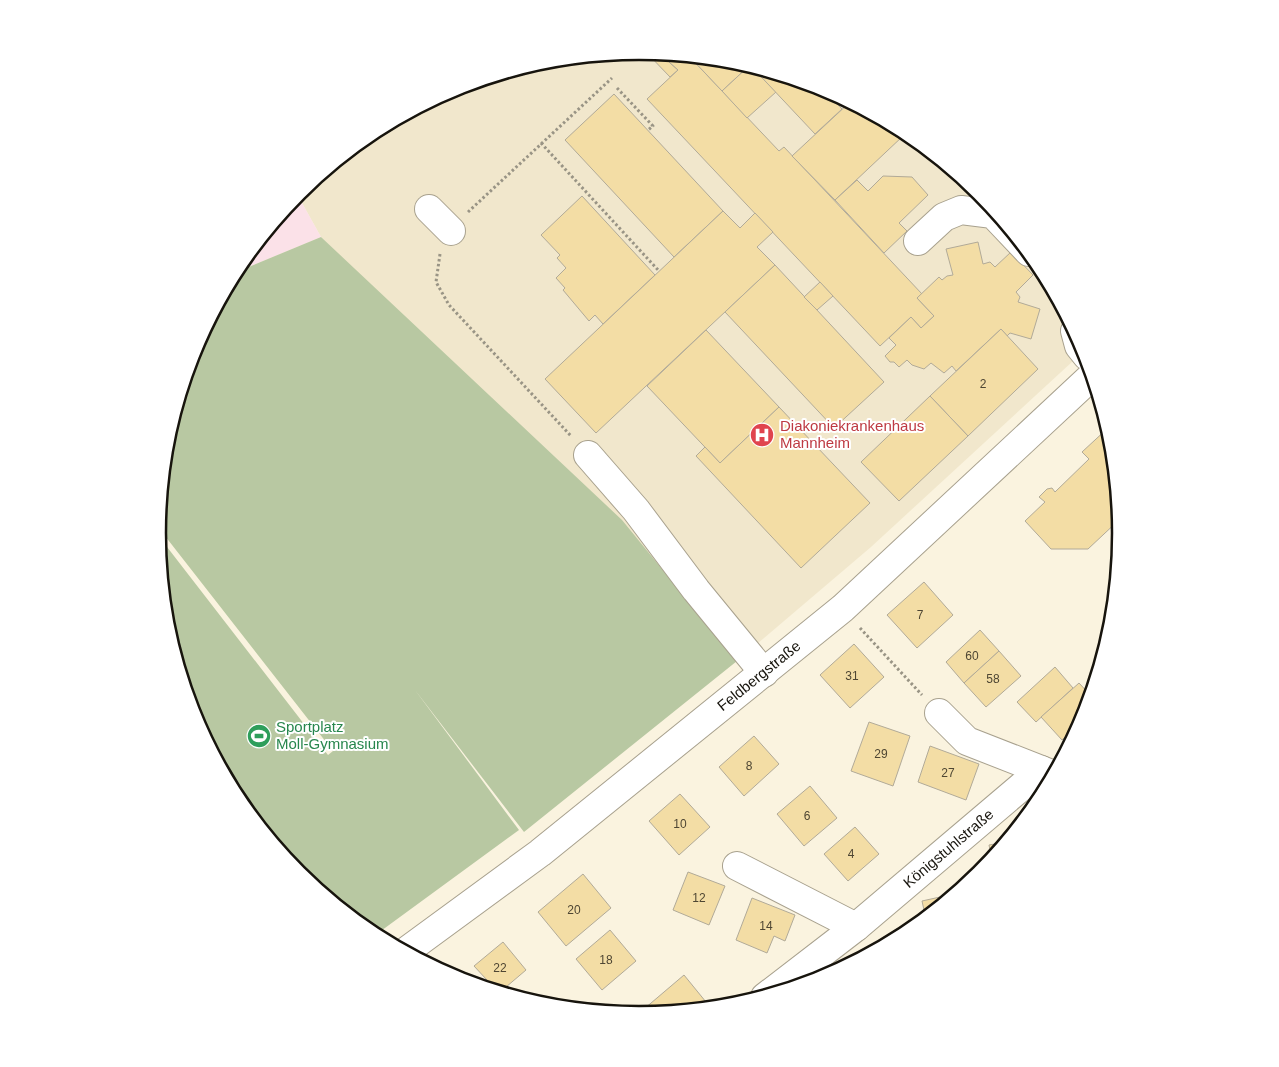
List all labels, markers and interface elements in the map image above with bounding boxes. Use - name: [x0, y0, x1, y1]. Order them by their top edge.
- house number: 2: [980, 377, 987, 391]
- place label: Diakoniekrankenhaus Mannheim: [780, 417, 924, 451]
- hospital icon: Diakoniekrankenhaus Mannheim: [749, 422, 775, 448]
- house number: 7: [917, 608, 924, 622]
- street label: Feldbergstraße: [714, 637, 804, 714]
- house number: 60: [965, 649, 979, 663]
- house number: 31: [845, 669, 859, 683]
- house number: 58: [986, 672, 1000, 686]
- place label: Sportplatz Moll-Gymnasium: [276, 718, 389, 752]
- sports icon: Sportplatz Moll-Gymnasium: [246, 723, 272, 749]
- house number: 29: [874, 747, 888, 761]
- house number: 8: [746, 759, 753, 773]
- house number: 27: [941, 766, 955, 780]
- street label: Königstuhlstraße: [900, 805, 997, 891]
- house number: 6: [804, 809, 811, 823]
- house number: 10: [673, 817, 687, 831]
- house number: 4: [848, 847, 855, 861]
- house number: 12: [692, 891, 706, 905]
- house number: 20: [567, 903, 581, 917]
- house number: 14: [759, 919, 773, 933]
- house number: 18: [599, 953, 613, 967]
- house number: 22: [493, 961, 507, 975]

